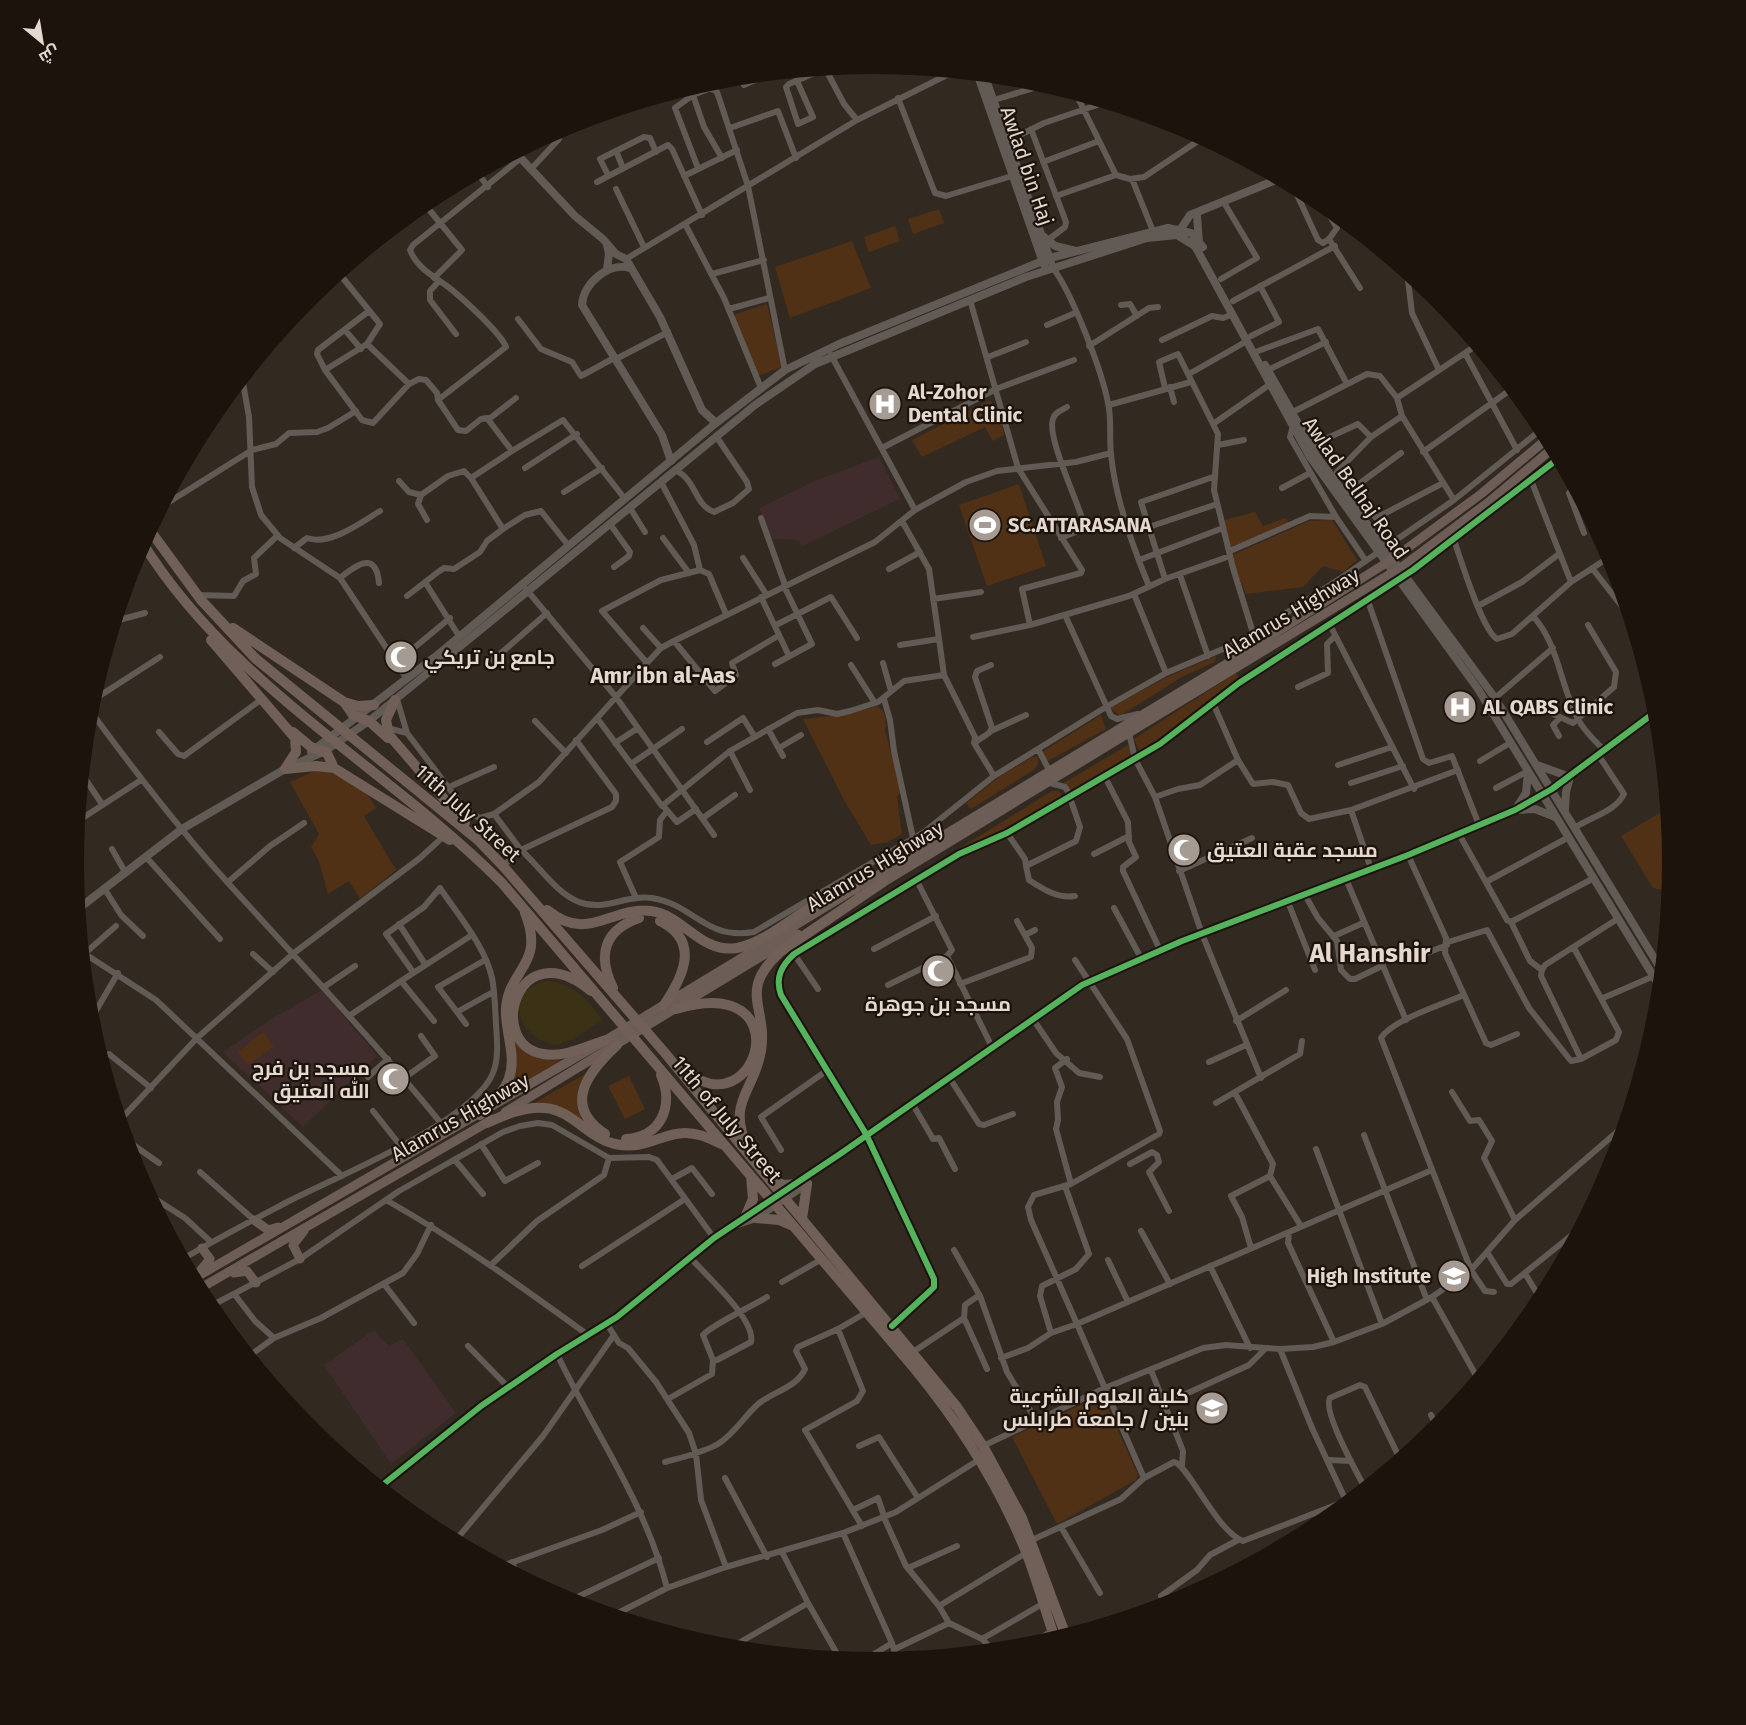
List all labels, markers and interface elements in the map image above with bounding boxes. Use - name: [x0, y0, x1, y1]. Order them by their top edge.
- north arrow: [12, 12, 72, 72]
- text: ش: [36, 41, 63, 68]
- street label: Awlad bin Haj: [995, 103, 1059, 229]
- place label: Al-Zohor Dental Clinic: [907, 380, 1023, 427]
- hospital icon: Al-Zohor Dental Clinic: [867, 386, 903, 422]
- street label: Awlad Belhaj Road: [1298, 412, 1414, 564]
- sports icon: SC.ATTARASANA: [967, 507, 1003, 543]
- place label: SC.ATTARASANA: [1008, 513, 1153, 537]
- street label: Alamrus Highway: [1218, 563, 1364, 663]
- mosque icon: جامع بن تريكي: [383, 639, 419, 675]
- place label: جامع بن تريكي: [424, 645, 555, 673]
- district label: Amr ibn al-Aas: [589, 662, 736, 689]
- hospital icon: AL QABS Clinic: [1442, 689, 1478, 725]
- place label: AL QABS Clinic: [1482, 695, 1613, 719]
- street label: 11th July Street: [410, 759, 526, 867]
- street label: Alamrus Highway: [802, 816, 948, 916]
- mosque icon: مسجد عقبة العتيق: [1166, 832, 1202, 868]
- place label: مسجد عقبة العتيق: [1207, 838, 1378, 863]
- district label: Al Hanshir: [1308, 938, 1431, 969]
- mosque icon: مسجد بن جوهرة: [920, 953, 956, 989]
- place label: مسجد بن جوهرة: [865, 992, 1011, 1016]
- street label: 11th of July Street: [667, 1051, 787, 1188]
- place label: مسجد بن فرج الله العتيق: [252, 1056, 370, 1104]
- mosque icon: مسجد بن فرج الله العتيق: [375, 1061, 411, 1097]
- street label: Alamrus Highway: [387, 1068, 533, 1166]
- school or university icon: High Institute: [1436, 1258, 1472, 1294]
- place label: High Institute: [1307, 1264, 1431, 1288]
- place label: كلية العلوم الشرعية بنين / جامعة طرابلس: [1003, 1384, 1189, 1431]
- school or university icon: كلية العلوم الشرعية بنين / جامعة طرابلس: [1194, 1390, 1230, 1426]

